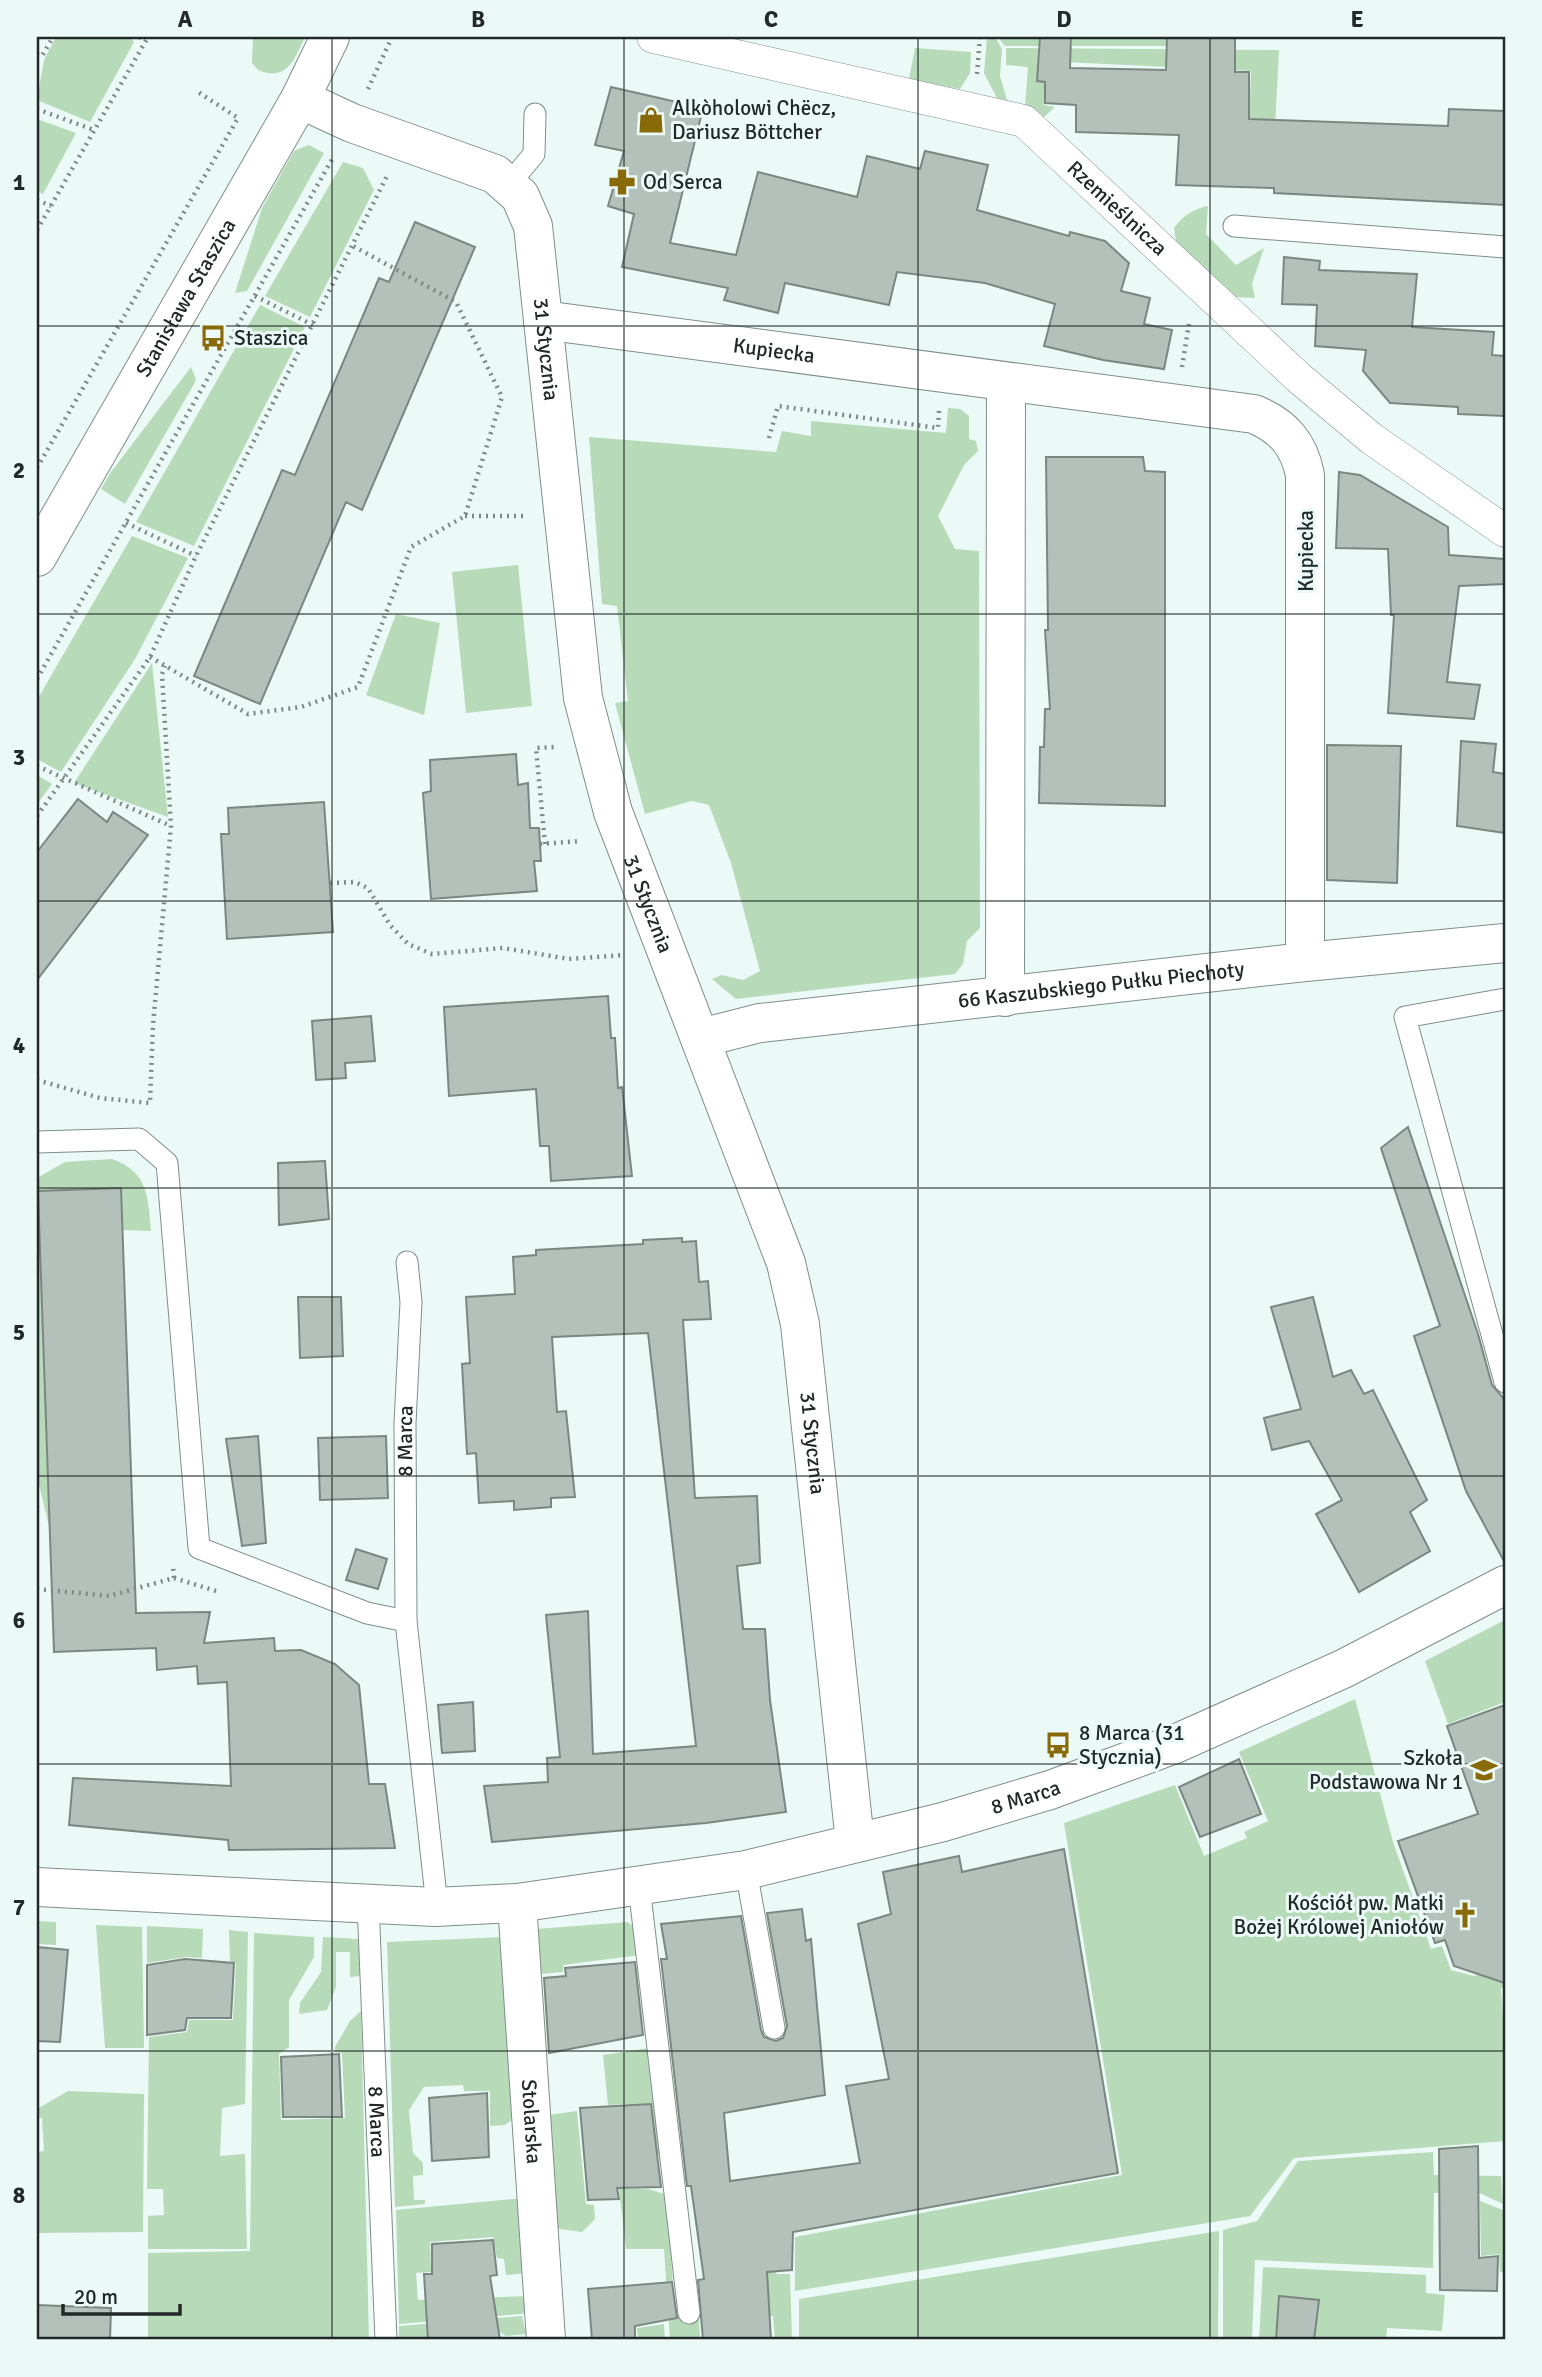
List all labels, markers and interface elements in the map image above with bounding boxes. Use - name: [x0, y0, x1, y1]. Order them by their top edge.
- text: A: [178, 5, 193, 34]
- text: B: [471, 5, 485, 34]
- text: C: [764, 5, 778, 34]
- text: D: [1056, 5, 1072, 34]
- text: E: [1350, 5, 1364, 34]
- place label: Alkòholowi Chëcz, Dariusz Böttcher: [672, 95, 836, 145]
- shop icon: Alkòholowi Chëcz, Dariusz Böttcher: [636, 105, 666, 135]
- street label: Rzemieślnicza: [1062, 155, 1173, 261]
- pharmacy icon: Od Serca: [607, 167, 637, 197]
- text: 1: [13, 168, 25, 197]
- place label: Od Serca: [643, 169, 723, 195]
- street label: Stanisława Staszica: [130, 214, 242, 381]
- street label: 31 Stycznia: [528, 297, 564, 402]
- bus stop icon: Staszica: [198, 323, 228, 353]
- place label: Staszica: [234, 325, 308, 351]
- street label: Kupiecka: [732, 332, 816, 369]
- text: 2: [13, 456, 25, 485]
- street label: Kupiecka: [1293, 510, 1319, 592]
- text: 3: [13, 743, 25, 772]
- street label: 31 Stycznia: [618, 851, 679, 957]
- street label: 66 Kaszubskiego Pułku Piechoty: [956, 956, 1246, 1014]
- text: 4: [13, 1031, 25, 1060]
- text: 5: [13, 1318, 25, 1347]
- street label: 31 Stycznia: [794, 1390, 831, 1496]
- street label: 8 Marca: [392, 1405, 419, 1477]
- text: 6: [13, 1606, 25, 1635]
- place label: 8 Marca (31 Stycznia): [1079, 1720, 1185, 1770]
- bus stop icon: 8 Marca (31 Stycznia): [1043, 1730, 1073, 1760]
- place label: Szkoła Podstawowa Nr 1: [1309, 1745, 1463, 1795]
- school or university icon: Szkoła Podstawowa Nr 1: [1469, 1755, 1499, 1785]
- street label: 8 Marca: [988, 1774, 1064, 1820]
- place label: Kościół pw. Matki Bożej Królowej Aniołów: [1234, 1890, 1444, 1940]
- text: 7: [13, 1893, 25, 1922]
- church icon: Kościół pw. Matki Bożej Królowej Aniołów: [1450, 1900, 1480, 1930]
- street label: Stolarska: [516, 2078, 547, 2165]
- street label: 8 Marca: [363, 2086, 391, 2158]
- text: 8: [13, 2181, 25, 2210]
- scale bar: [63, 2272, 180, 2316]
- text: 20 m: [74, 2284, 118, 2310]

